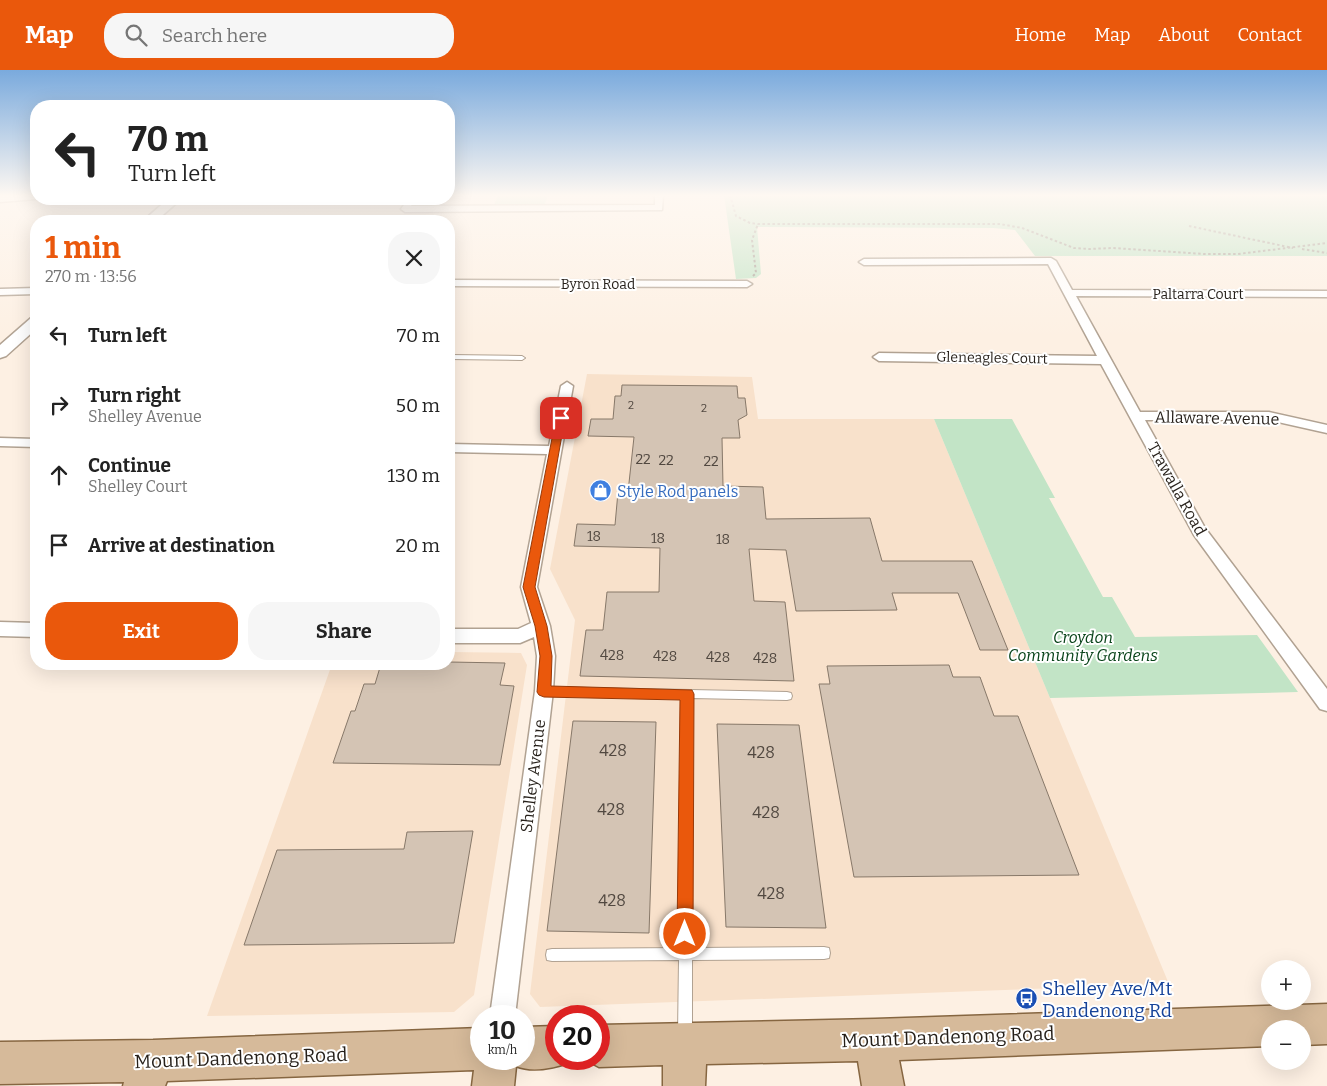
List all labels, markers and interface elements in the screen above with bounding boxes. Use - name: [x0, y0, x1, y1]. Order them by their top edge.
- search box: [104, 13, 454, 58]
- text: Map: [25, 21, 74, 49]
- icon: search: [122, 21, 150, 49]
- text: Search here: [162, 24, 267, 47]
- text: Home: [1015, 24, 1066, 46]
- text: Map: [1094, 24, 1130, 46]
- text: About: [1158, 24, 1209, 46]
- text: Contact: [1237, 24, 1302, 46]
- text: 70 m: [128, 118, 208, 160]
- icon: left: [45, 120, 110, 185]
- text: Turn left: [128, 160, 216, 187]
- text: 1 min: [45, 230, 121, 266]
- button: close: [388, 232, 440, 284]
- text: 270 m · 13:56: [45, 267, 137, 286]
- street label: Byron Road: [561, 276, 635, 293]
- street label: Paltarra Court: [1152, 286, 1244, 303]
- icon: left: [45, 321, 73, 349]
- text: Turn left: [88, 324, 167, 347]
- text: 70 m: [397, 324, 440, 347]
- street label: Gleneagles Court: [936, 349, 1048, 367]
- text: Turn right: [88, 384, 181, 407]
- icon: right: [45, 391, 73, 419]
- text: 50 m: [396, 394, 440, 417]
- pin: [540, 397, 582, 439]
- house number: 2: [628, 399, 634, 412]
- house number: 2: [701, 402, 707, 415]
- icon: arrive: [547, 404, 575, 432]
- text: Shelley Avenue: [88, 407, 202, 426]
- street label: Allaware Avenue: [1155, 407, 1279, 429]
- street label: Trawalla Road: [1144, 439, 1211, 539]
- house number: 22: [635, 451, 651, 468]
- house number: 22: [658, 452, 674, 469]
- house number: 22: [703, 453, 719, 470]
- text: Continue: [88, 454, 171, 477]
- icon: ahead: [45, 461, 73, 489]
- text: 130 m: [387, 464, 440, 487]
- text: Shelley Court: [88, 477, 187, 496]
- shop icon: Style Rod panels: [589, 479, 613, 503]
- place label: Style Rod panels: [617, 482, 738, 501]
- house number: 18: [587, 528, 601, 545]
- house number: 18: [651, 530, 665, 547]
- icon: arrive: [45, 531, 73, 559]
- house number: 18: [716, 531, 730, 548]
- text: Arrive at destination: [88, 534, 275, 557]
- text: 20 m: [396, 534, 440, 557]
- button: Exit: [45, 602, 238, 660]
- button: Share: [248, 602, 440, 660]
- park label: Croydon Community Gardens: [1008, 628, 1158, 665]
- house number: 428: [600, 647, 624, 664]
- house number: 428: [653, 648, 677, 665]
- house number: 428: [706, 649, 730, 666]
- house number: 428: [753, 650, 777, 667]
- street label: Shelley Avenue: [517, 718, 549, 834]
- house number: 428: [599, 741, 627, 760]
- house number: 428: [747, 743, 775, 762]
- house number: 428: [597, 800, 625, 819]
- house number: 428: [752, 803, 780, 822]
- house number: 428: [757, 884, 785, 903]
- house number: 428: [598, 891, 626, 910]
- position arrow: [658, 907, 710, 959]
- map controls: [1261, 960, 1311, 1070]
- button: +: [1261, 960, 1311, 1010]
- place label: Shelley Ave/Mt Dandenong Rd: [1042, 977, 1173, 1022]
- bus stop icon: Shelley Ave/Mt Dandenong Rd: [1014, 987, 1038, 1011]
- speed limit sign: 20: [545, 1005, 610, 1070]
- text: 10: [489, 1016, 516, 1046]
- button: −: [1261, 1020, 1311, 1070]
- street label: Mount Dandenong Road: [841, 1022, 1055, 1052]
- street label: Mount Dandenong Road: [134, 1043, 348, 1073]
- text: km/h: [488, 1043, 517, 1057]

